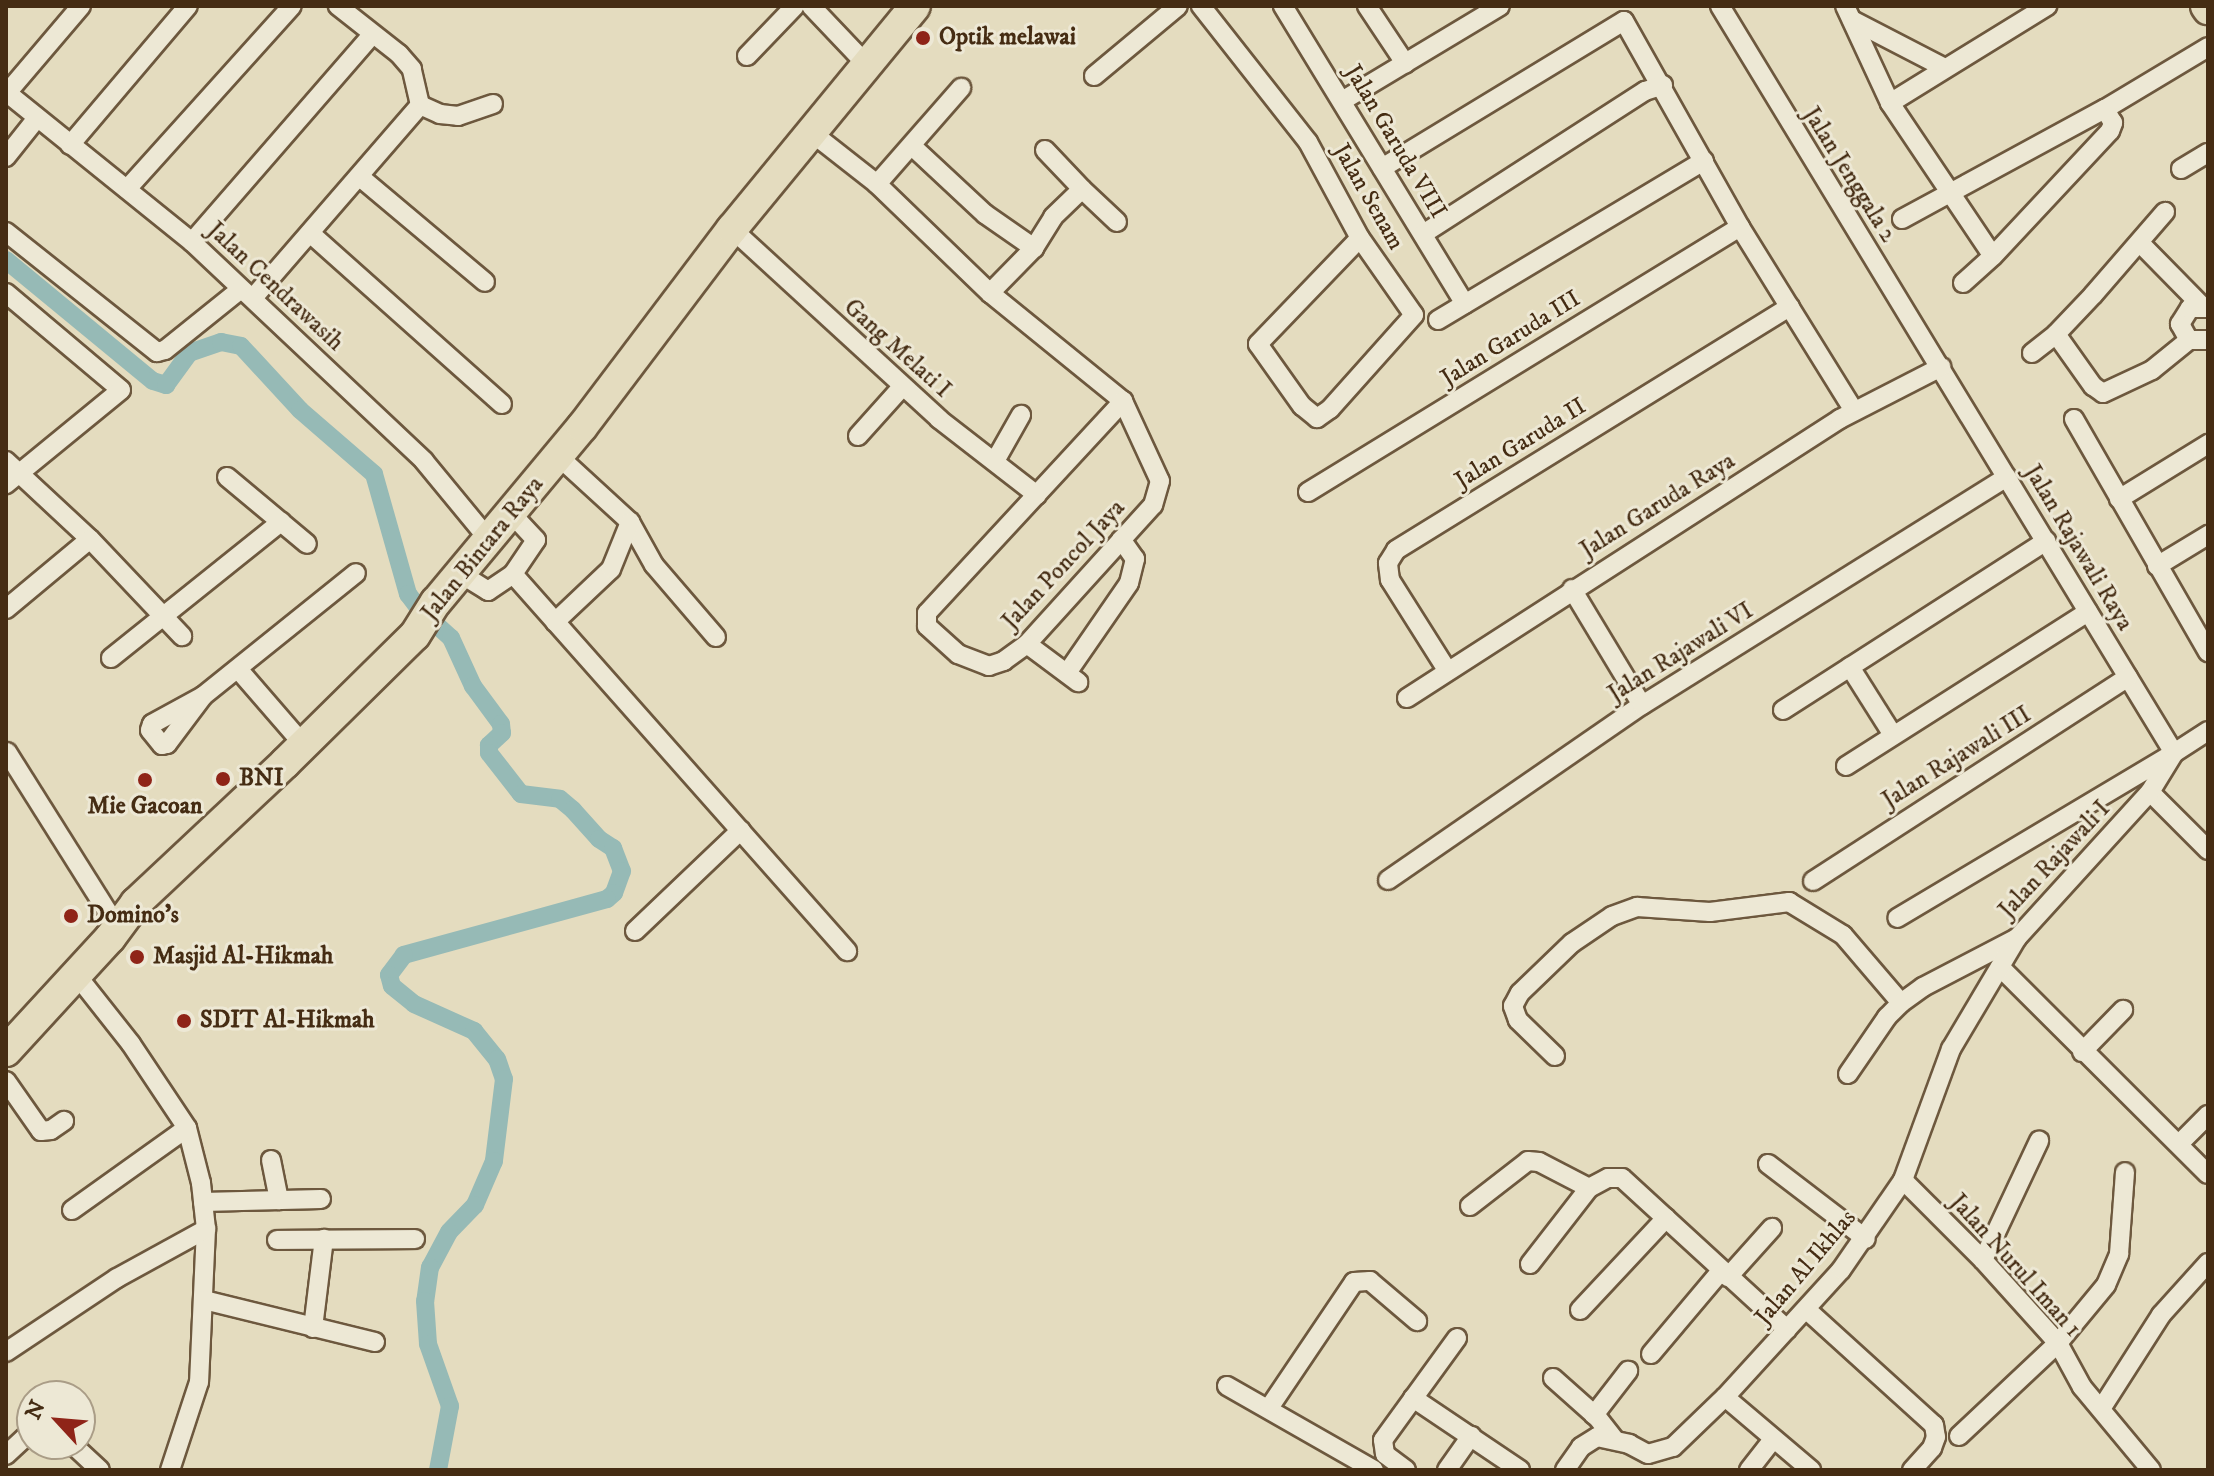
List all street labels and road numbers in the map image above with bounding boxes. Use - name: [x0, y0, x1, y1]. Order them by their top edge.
- street label: Jalan Garuda VIII: [1338, 60, 1452, 224]
- street label: Jalan Jenggala 2: [1796, 102, 1902, 248]
- street label: Jalan Senam: [1326, 139, 1410, 255]
- street label: Jalan Cendrawasih: [201, 216, 349, 358]
- street label: Jalan Garuda III: [1436, 285, 1586, 393]
- street label: Gang Melati I: [838, 293, 956, 405]
- street label: Jalan Garuda II: [1450, 392, 1592, 496]
- street label: Jalan Garuda Raya: [1575, 447, 1741, 565]
- street label: Jalan Rajawali Raya: [2017, 460, 2139, 636]
- street label: Jalan Bintara Raya: [416, 471, 550, 627]
- street label: Jalan Poncol Jaya: [997, 494, 1131, 636]
- street label: Jalan Rajawali VI: [1603, 597, 1759, 709]
- street label: Jalan Rajawali III: [1877, 701, 2037, 815]
- street label: Jalan Rajawali I: [1993, 795, 2117, 925]
- street label: Jalan Nurul Iman 1: [1943, 1189, 2087, 1343]
- street label: Jalan Al Ikhlas: [1749, 1204, 1863, 1332]

